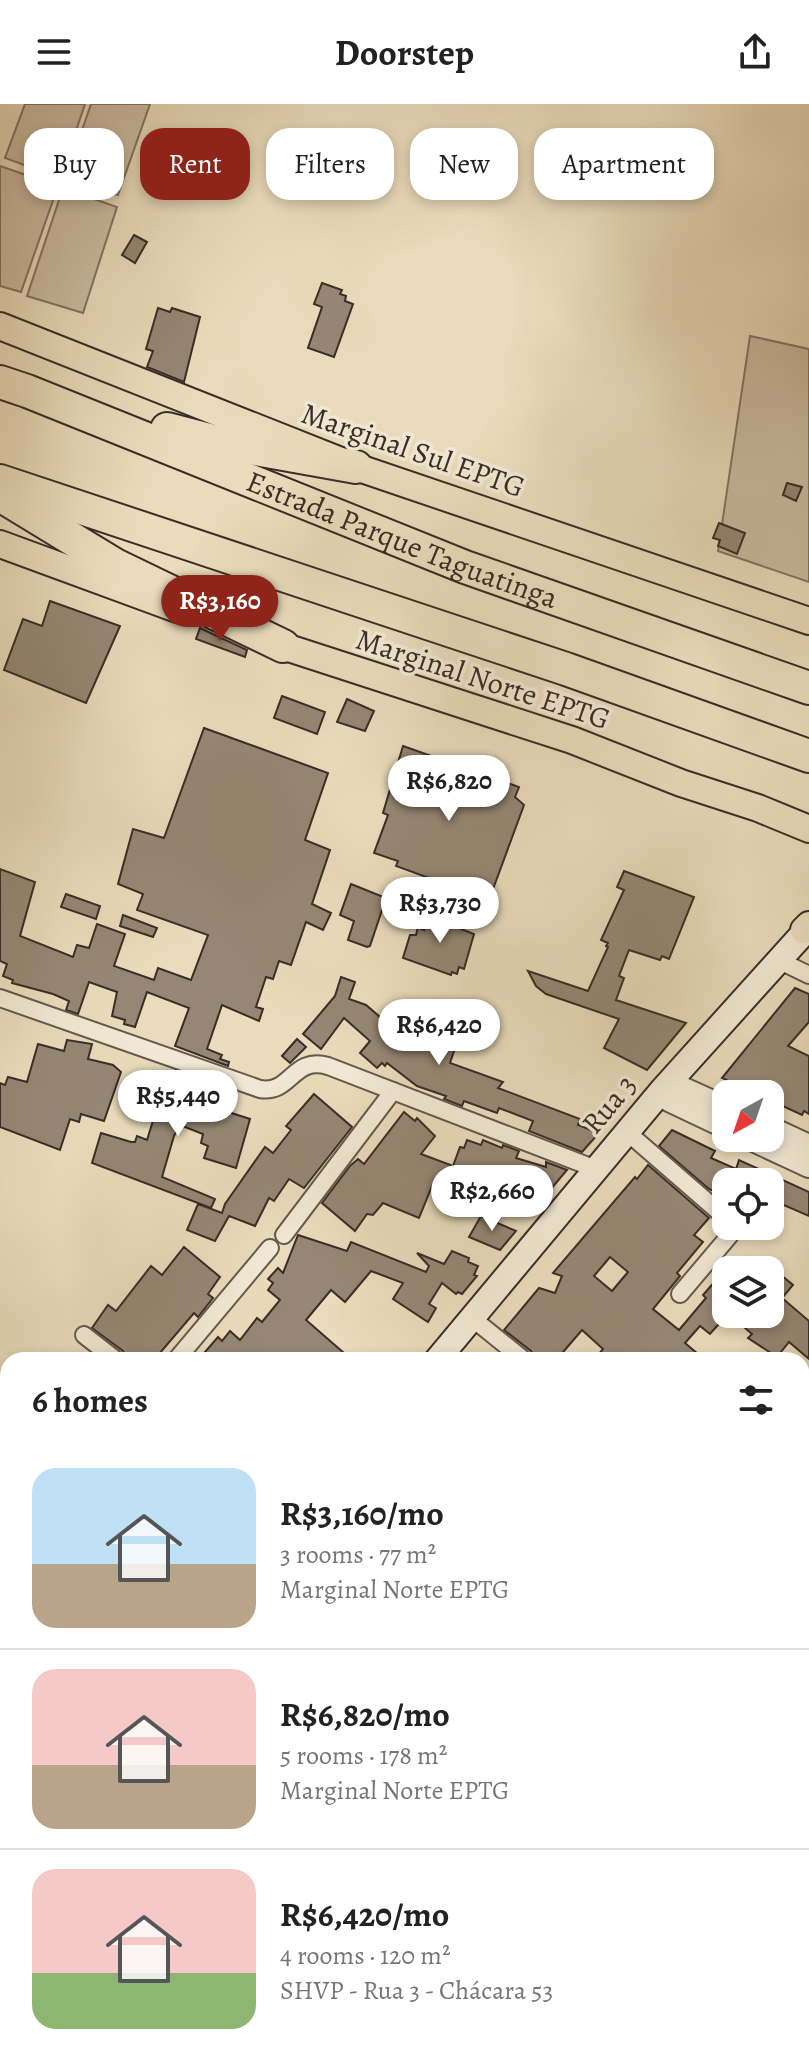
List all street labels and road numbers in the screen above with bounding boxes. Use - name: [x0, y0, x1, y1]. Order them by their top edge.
- street label: Marginal Sul EPTG: [296, 393, 530, 507]
- street label: Estrada Parque Taguatinga: [241, 461, 563, 618]
- street label: Marginal Norte EPTG: [351, 619, 615, 739]
- street label: Rua 3: [572, 1066, 646, 1142]

